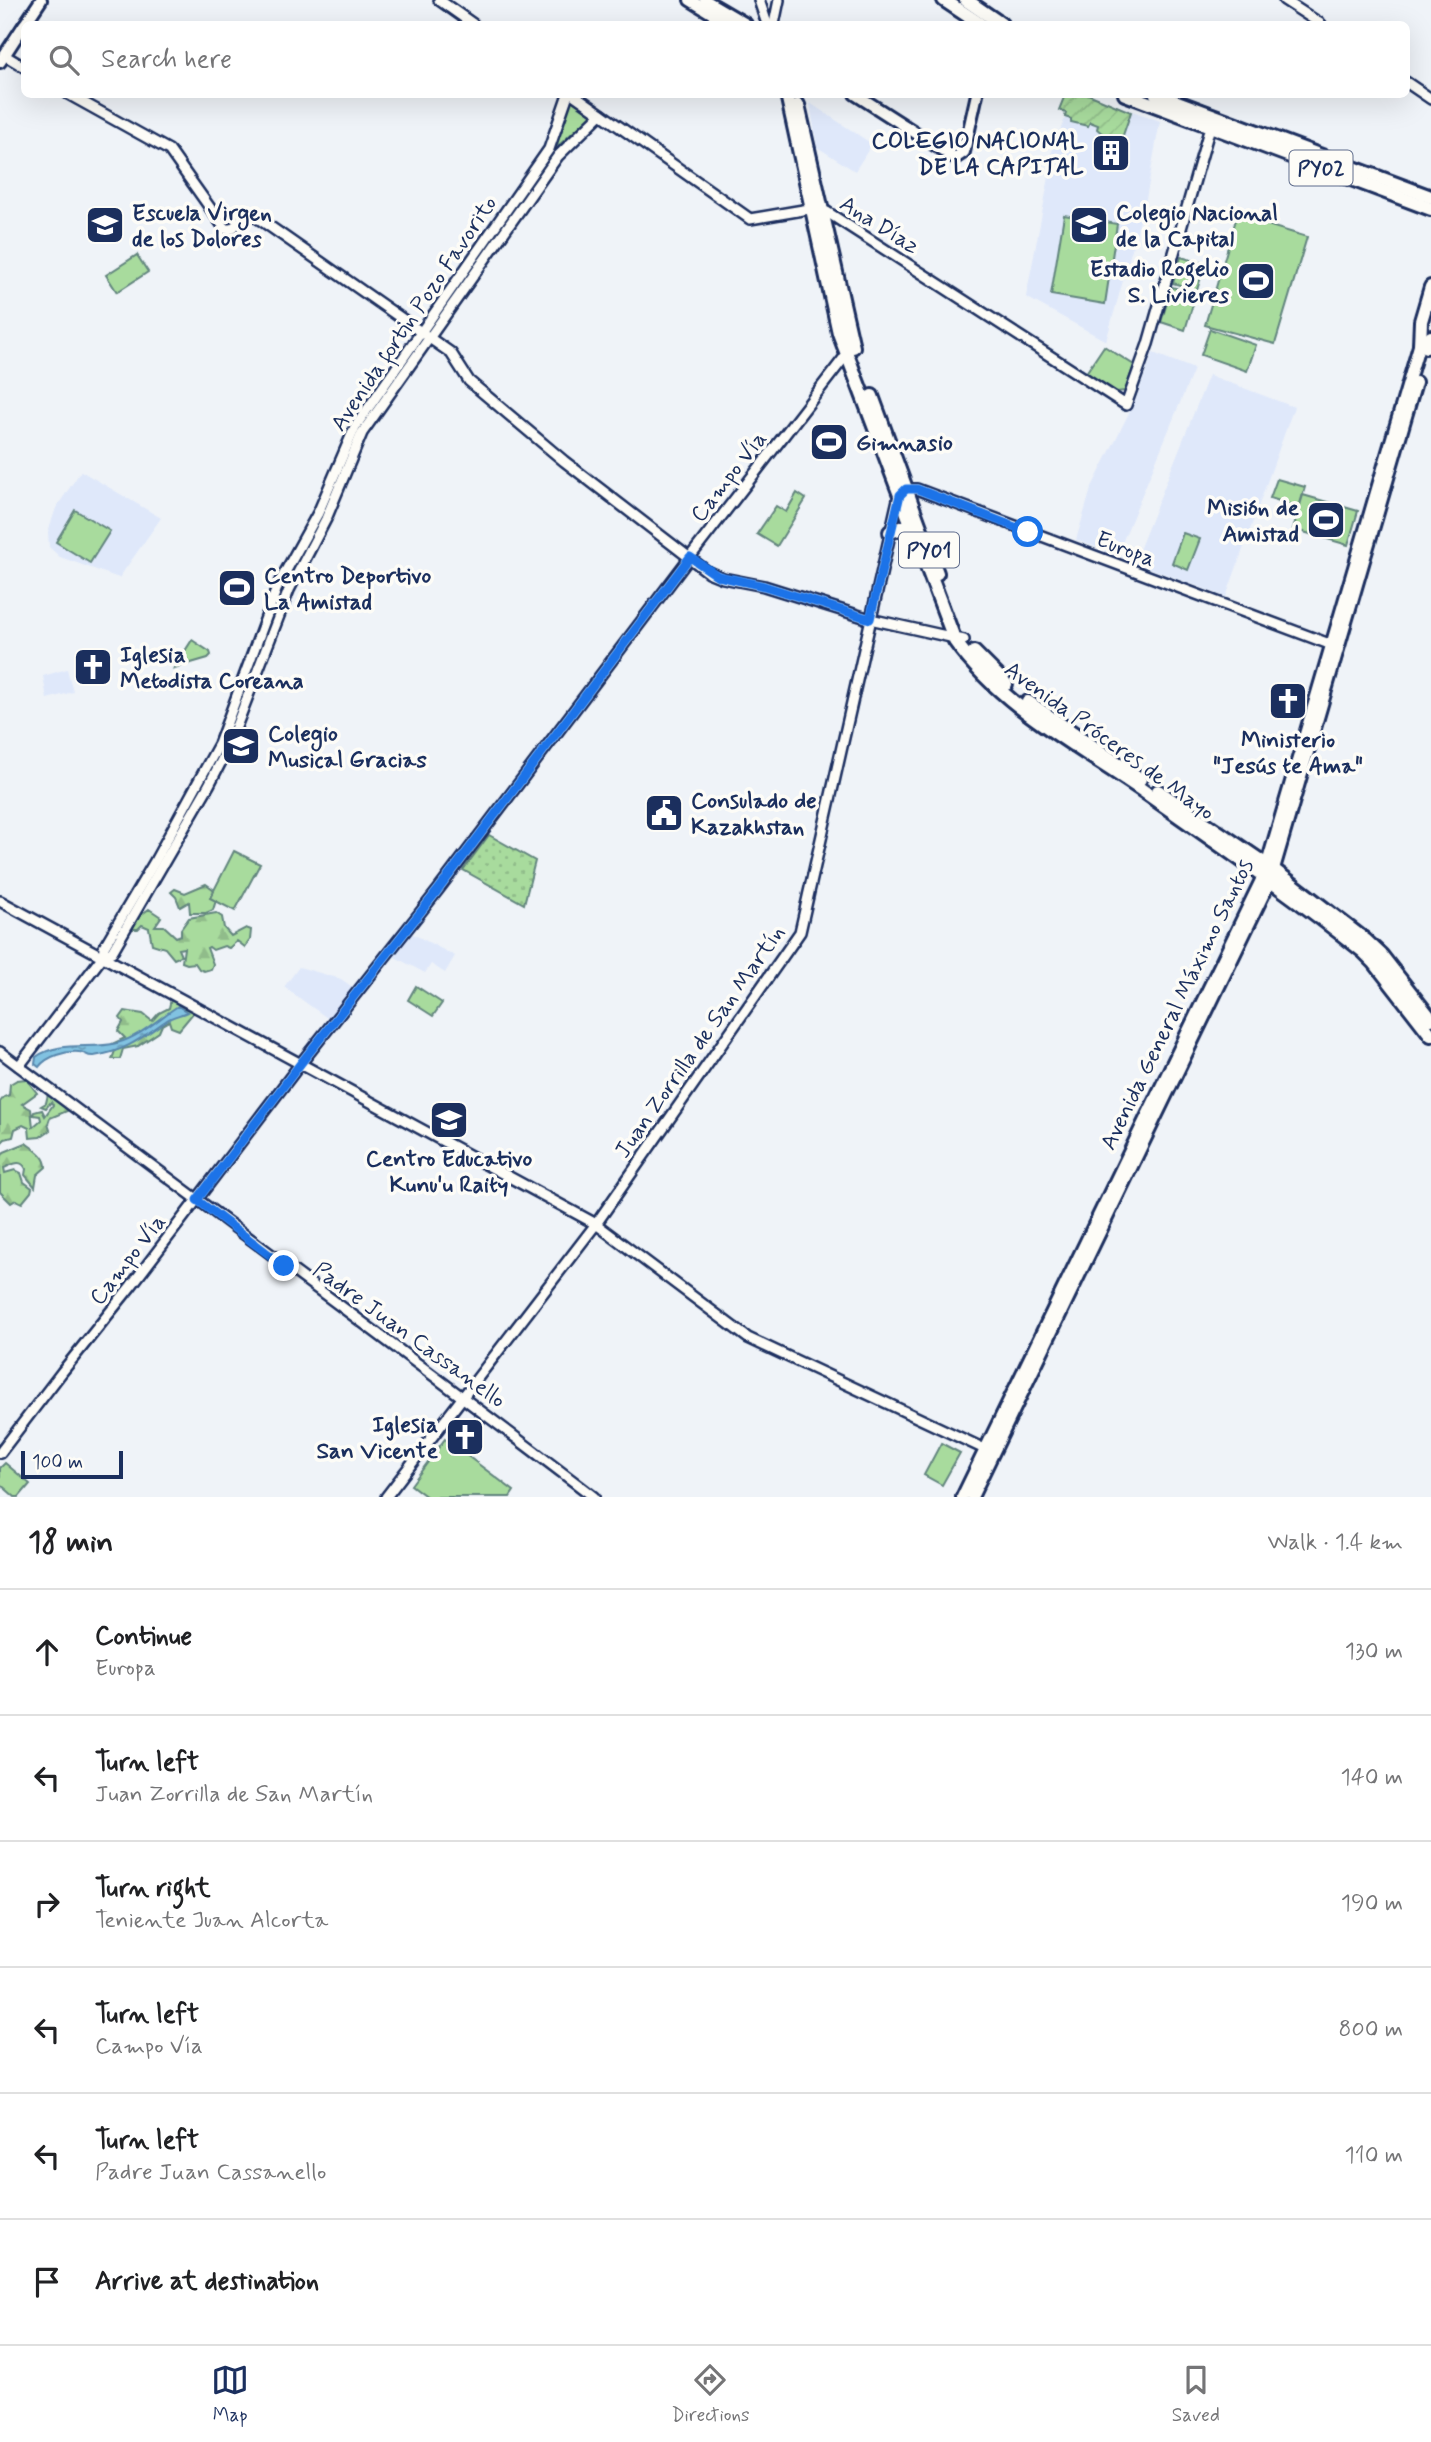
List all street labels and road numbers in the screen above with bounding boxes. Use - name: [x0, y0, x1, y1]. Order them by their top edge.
- road number: PY02: [1290, 150, 1352, 186]
- street label: Avenida fortin Pozo Favorito: [325, 190, 506, 438]
- street label: Ana Díaz: [833, 190, 924, 262]
- street label: Campo Vía: [685, 426, 775, 529]
- street label: Europa: [1091, 525, 1159, 575]
- road number: PY01: [899, 532, 959, 568]
- street label: Avenida Próceres de Mayo: [998, 655, 1220, 828]
- street label: Avenida General Máximo Santos: [1094, 854, 1262, 1155]
- street label: Juan Zorrilla de San Martín: [609, 920, 793, 1165]
- street label: Campo Vía: [84, 1209, 174, 1312]
- street label: Padre Juan Cassanello: [306, 1256, 511, 1416]

